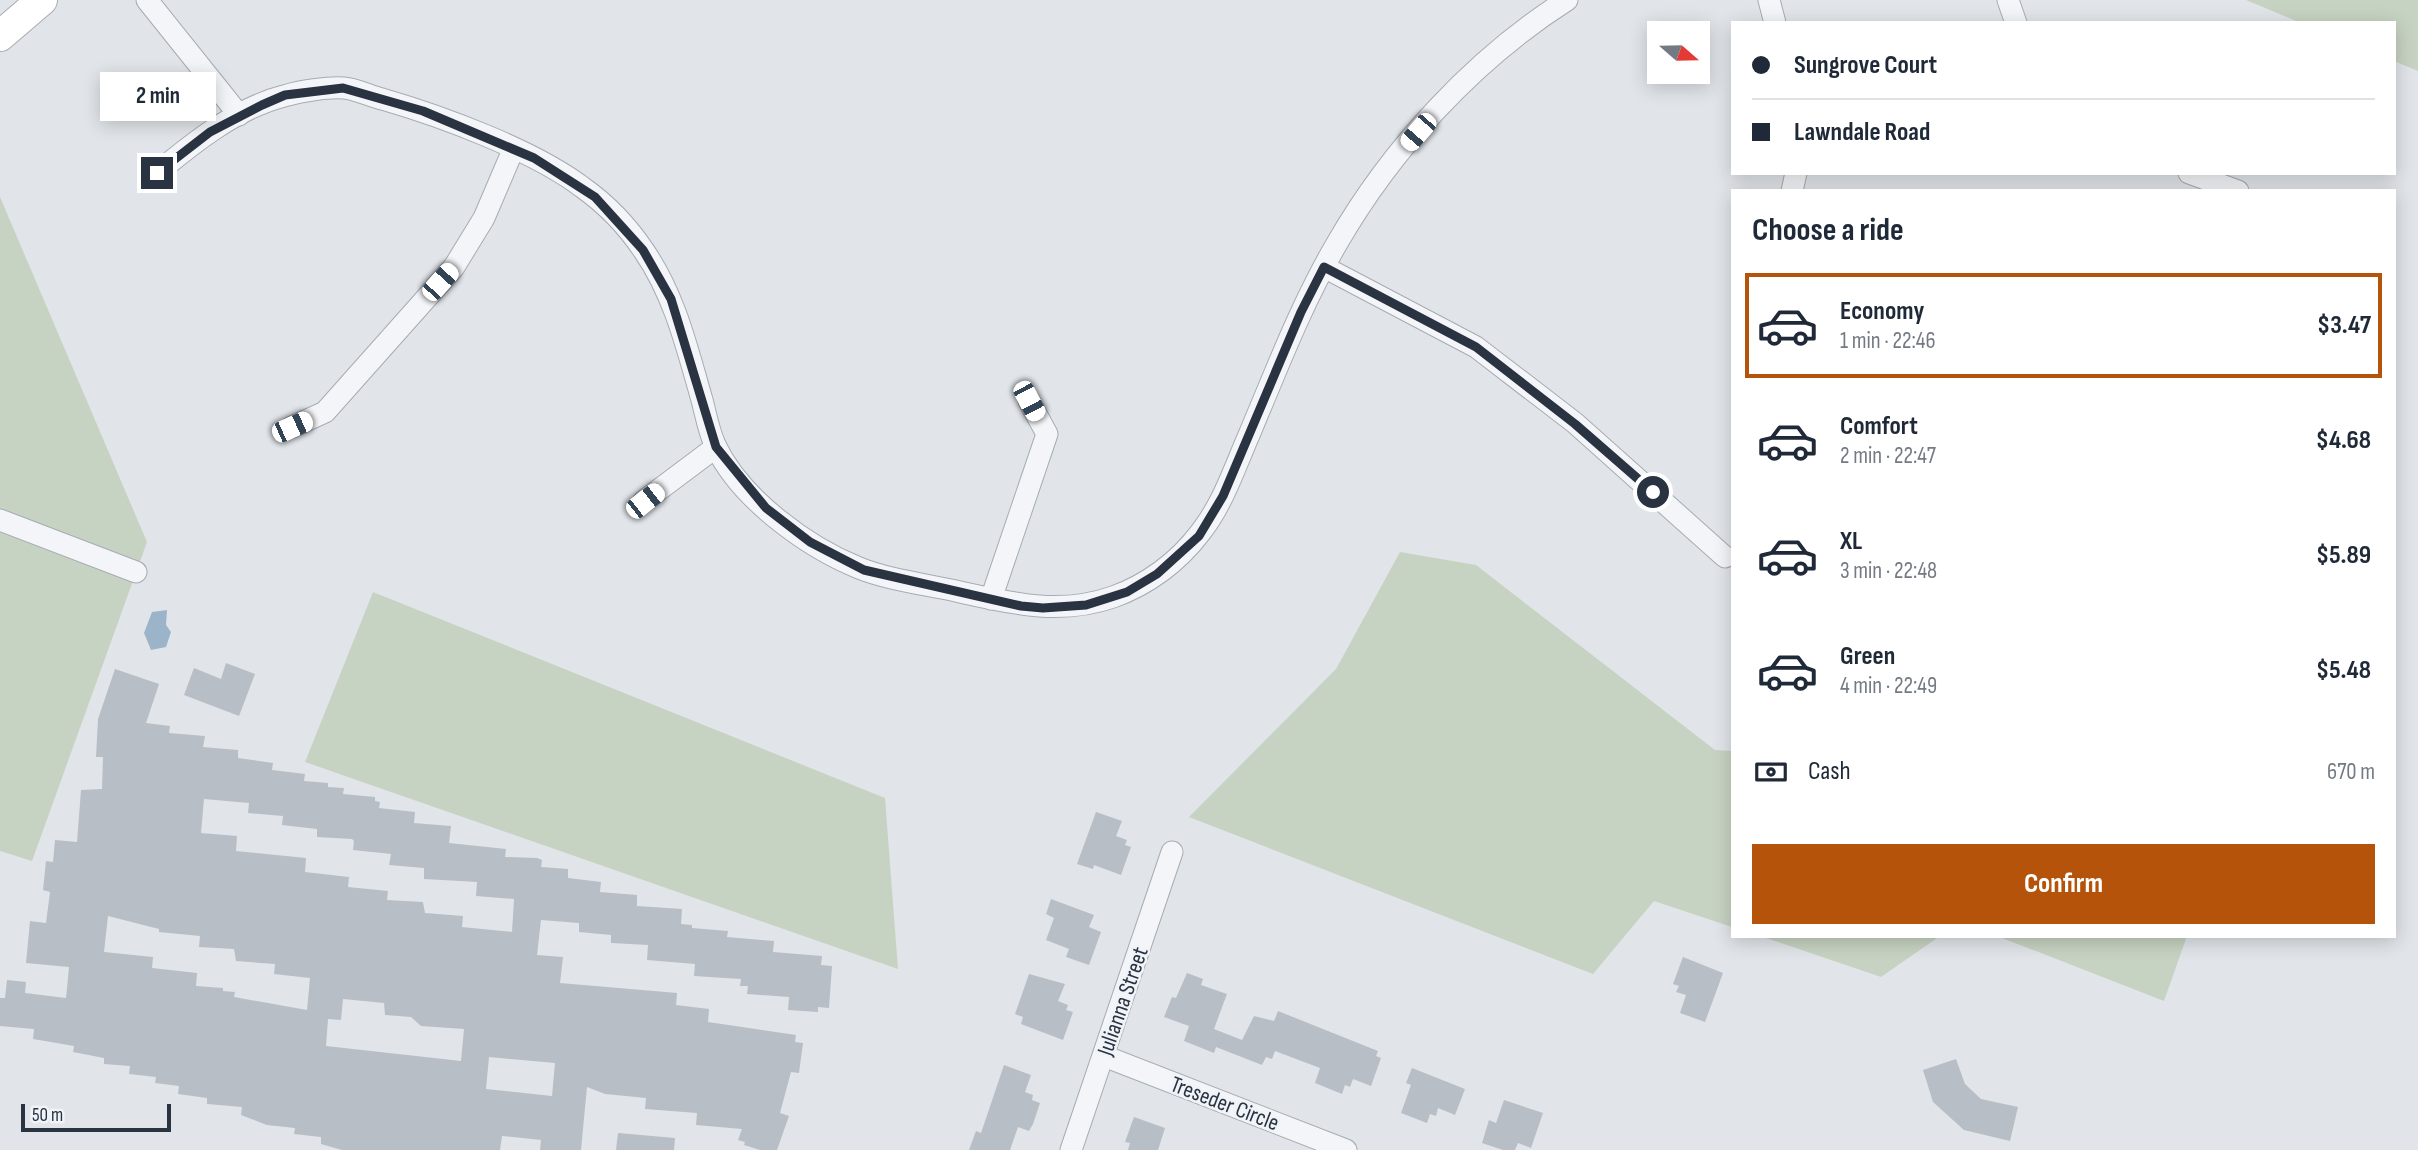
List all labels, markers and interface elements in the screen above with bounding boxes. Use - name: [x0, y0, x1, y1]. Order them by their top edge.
- north arrow: [1647, 21, 1710, 84]
- map controls: [1647, 21, 1710, 84]
- text: Sungrove Court: [1794, 50, 1937, 81]
- callout: 2 min: [99, 72, 215, 120]
- text: 2 min: [136, 82, 180, 110]
- car: [1397, 109, 1440, 155]
- text: Lawndale Road: [1794, 117, 1930, 148]
- route end: [141, 157, 173, 189]
- text: Choose a ride: [1752, 211, 1904, 250]
- car: [419, 259, 462, 305]
- icon: car: [1756, 294, 1819, 357]
- text: Economy: [1840, 296, 1924, 327]
- text: $3.47: [2317, 310, 2371, 341]
- text: 1 min · 22:46: [1840, 327, 1936, 355]
- car: [1010, 378, 1049, 424]
- car: [269, 409, 316, 445]
- icon: car: [1756, 409, 1819, 472]
- text: Comfort: [1840, 411, 1918, 442]
- text: $4.68: [2316, 425, 2371, 456]
- text: 2 min · 22:47: [1840, 442, 1936, 470]
- route start: [1637, 476, 1669, 508]
- car: [622, 480, 669, 522]
- icon: car: [1756, 524, 1819, 587]
- text: XL: [1840, 526, 1862, 557]
- text: $5.89: [2316, 540, 2371, 571]
- text: 3 min · 22:48: [1840, 557, 1937, 585]
- icon: car: [1756, 639, 1819, 702]
- text: Green: [1840, 641, 1895, 672]
- text: $5.48: [2316, 655, 2371, 686]
- text: 4 min · 22:49: [1840, 672, 1937, 700]
- icon: cash: [1752, 753, 1790, 791]
- text: Cash: [1808, 756, 1851, 787]
- text: 670 m: [2327, 758, 2375, 786]
- button: Confirm: [1752, 844, 2375, 924]
- street label: Julianna Street: [1091, 943, 1155, 1060]
- street label: Treseder Circle: [1166, 1070, 1283, 1137]
- scale bar: [21, 1101, 172, 1133]
- text: 50 m: [32, 1104, 63, 1127]

